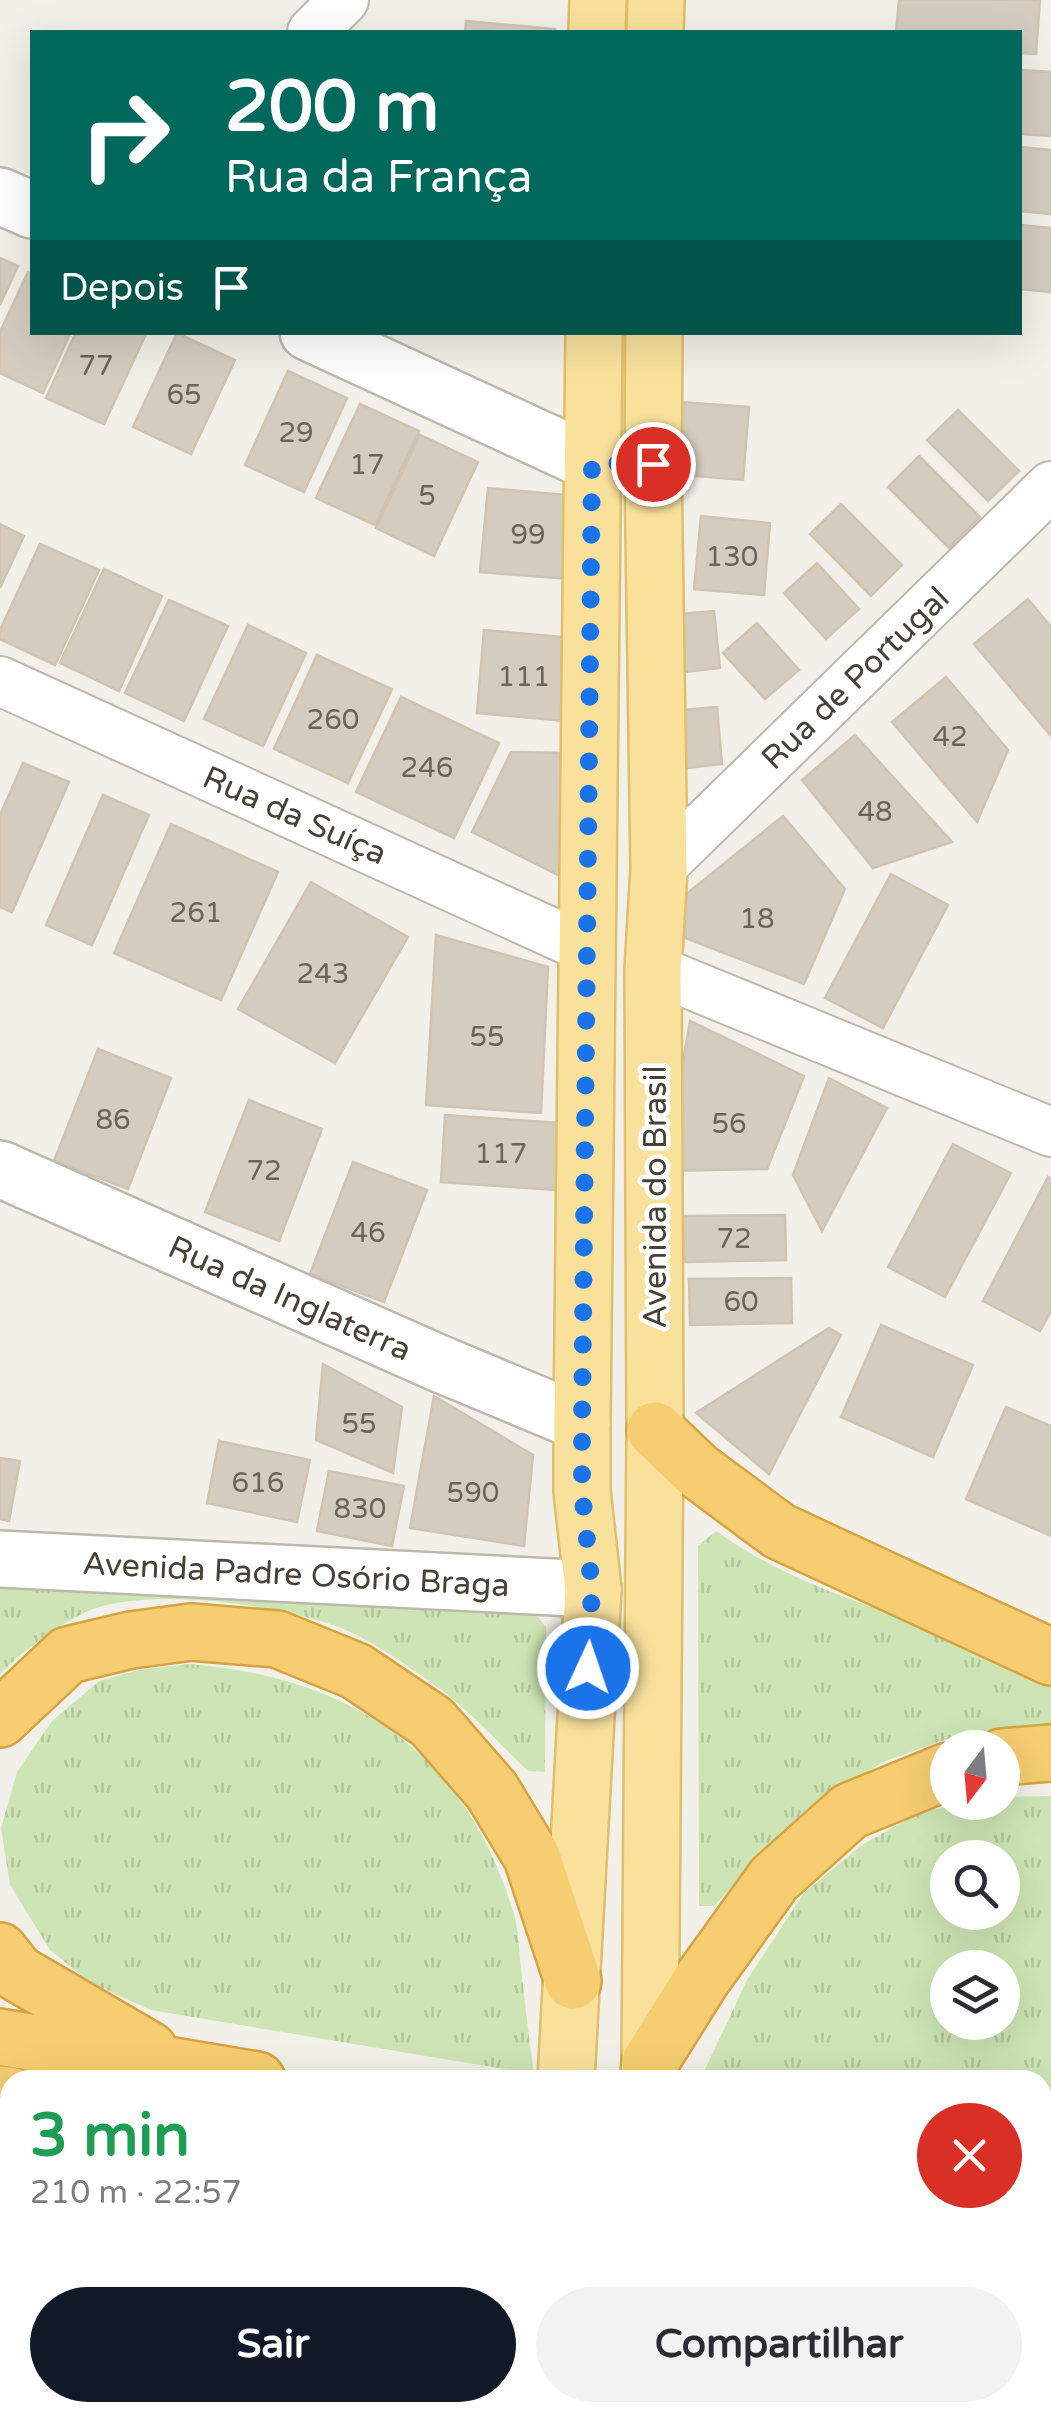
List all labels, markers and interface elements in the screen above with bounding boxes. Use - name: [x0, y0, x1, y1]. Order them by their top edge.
- text: 200 m: [225, 66, 439, 150]
- icon: right: [60, 70, 190, 200]
- text: Rua da França: [225, 151, 532, 205]
- icon: arrive: [204, 260, 259, 315]
- text: Depois: [60, 265, 184, 311]
- house number: 77: [78, 349, 114, 383]
- house number: 65: [166, 378, 202, 412]
- house number: 29: [278, 416, 314, 450]
- pin: [611, 422, 696, 507]
- icon: arrive: [626, 437, 681, 492]
- house number: 17: [349, 448, 385, 482]
- house number: 5: [418, 479, 436, 513]
- house number: 99: [510, 518, 546, 552]
- house number: 130: [706, 540, 758, 574]
- street label: Rua de Portugal: [754, 580, 957, 778]
- house number: 111: [498, 660, 550, 694]
- house number: 260: [307, 703, 359, 737]
- house number: 42: [932, 720, 968, 754]
- house number: 246: [401, 751, 453, 785]
- street label: Rua da Suíça: [197, 758, 392, 873]
- house number: 48: [857, 795, 893, 829]
- house number: 261: [170, 896, 222, 930]
- house number: 18: [739, 902, 775, 936]
- house number: 243: [297, 957, 349, 991]
- house number: 55: [469, 1020, 505, 1054]
- street label: Avenida do Brasil: [637, 1066, 675, 1328]
- house number: 86: [95, 1103, 131, 1137]
- house number: 56: [711, 1107, 747, 1141]
- house number: 117: [475, 1137, 527, 1171]
- house number: 72: [246, 1154, 282, 1188]
- house number: 46: [350, 1216, 386, 1250]
- house number: 72: [716, 1222, 752, 1256]
- street label: Rua da Inglaterra: [162, 1228, 417, 1369]
- house number: 60: [723, 1285, 759, 1319]
- house number: 55: [341, 1407, 377, 1441]
- house number: 616: [232, 1466, 284, 1500]
- house number: 590: [447, 1476, 499, 1510]
- house number: 830: [334, 1492, 386, 1526]
- street label: Avenida Padre Osório Braga: [81, 1545, 510, 1605]
- position arrow: [536, 1616, 640, 1720]
- north arrow: [930, 1730, 1020, 1820]
- map controls: [930, 1730, 1020, 2040]
- button: search: [930, 1840, 1020, 1930]
- button: layers: [930, 1950, 1020, 2040]
- text: 3 min: [30, 2100, 190, 2172]
- button: close: [917, 2103, 1022, 2208]
- text: 210 m · 22:57: [30, 2174, 242, 2212]
- button: Sair: [30, 2287, 516, 2402]
- button: Compartilhar: [536, 2287, 1022, 2402]

